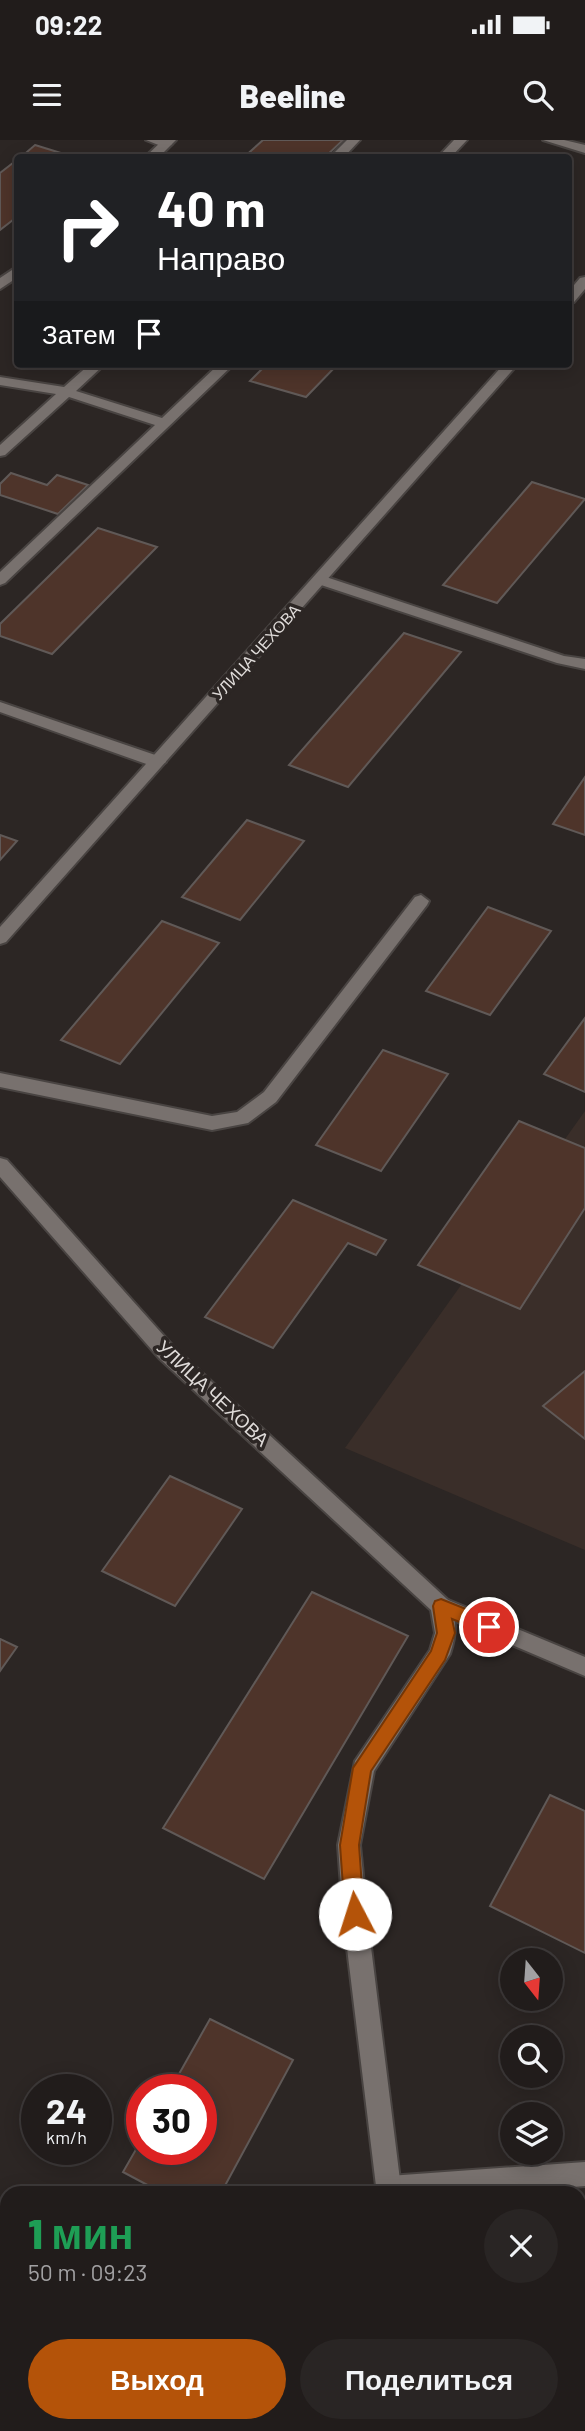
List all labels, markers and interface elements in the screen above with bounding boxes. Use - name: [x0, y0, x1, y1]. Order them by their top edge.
- text: 09:22: [35, 9, 102, 40]
- icon: menu: [28, 76, 66, 114]
- text: Beeline: [239, 76, 346, 114]
- icon: search: [519, 76, 557, 114]
- text: 40 m: [157, 178, 265, 237]
- icon: right: [42, 182, 133, 273]
- text: Направо: [157, 238, 285, 276]
- icon: arrive: [130, 315, 168, 353]
- text: Затем: [42, 318, 116, 349]
- street label: УЛИЦА ЧЕХОВА: [208, 600, 304, 703]
- street label: УЛИЦА ЧЕХОВА: [152, 1335, 274, 1451]
- pin: [459, 1597, 519, 1657]
- icon: arrive: [470, 1608, 508, 1646]
- position arrow: [318, 1877, 392, 1951]
- north arrow: [500, 1948, 564, 2011]
- map controls: [500, 1948, 563, 2165]
- button: search: [500, 2025, 563, 2088]
- speed limit sign: 30: [126, 2074, 217, 2165]
- text: 24: [46, 2089, 87, 2131]
- button: layers: [500, 2102, 563, 2165]
- text: km/h: [46, 2126, 87, 2148]
- text: 1 мин: [28, 2207, 134, 2257]
- button: close: [484, 2209, 558, 2283]
- text: 50 m · 09:23: [28, 2258, 147, 2286]
- button: Выход: [28, 2339, 286, 2419]
- button: Поделиться: [300, 2339, 558, 2419]

